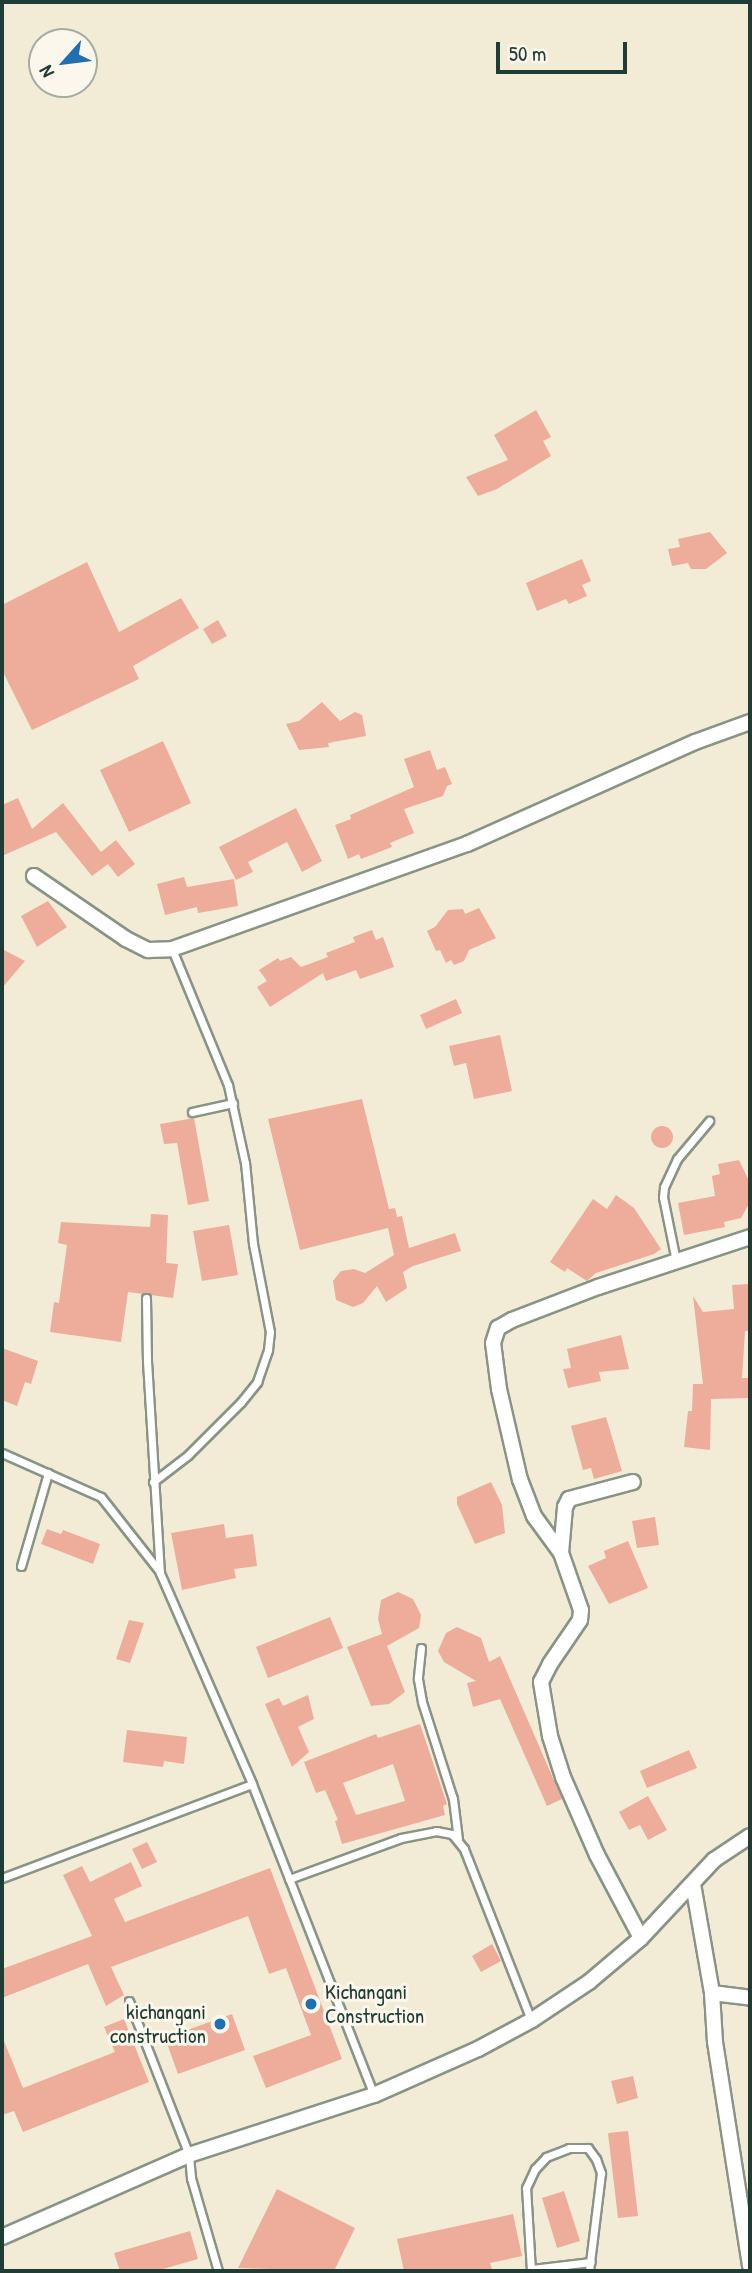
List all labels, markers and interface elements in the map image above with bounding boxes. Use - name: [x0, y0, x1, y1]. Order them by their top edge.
- north arrow: [28, 28, 98, 98]
- scale bar: [500, 28, 631, 72]
- text: 50 m: [509, 39, 546, 68]
- text: N: [32, 61, 60, 82]
- place label: Kichangani Construction: [325, 1979, 424, 2029]
- marker: Kichangani Construction: [303, 1996, 319, 2012]
- place label: kichangani construction: [110, 1999, 206, 2049]
- marker: kichangani construction: [212, 2016, 228, 2032]

